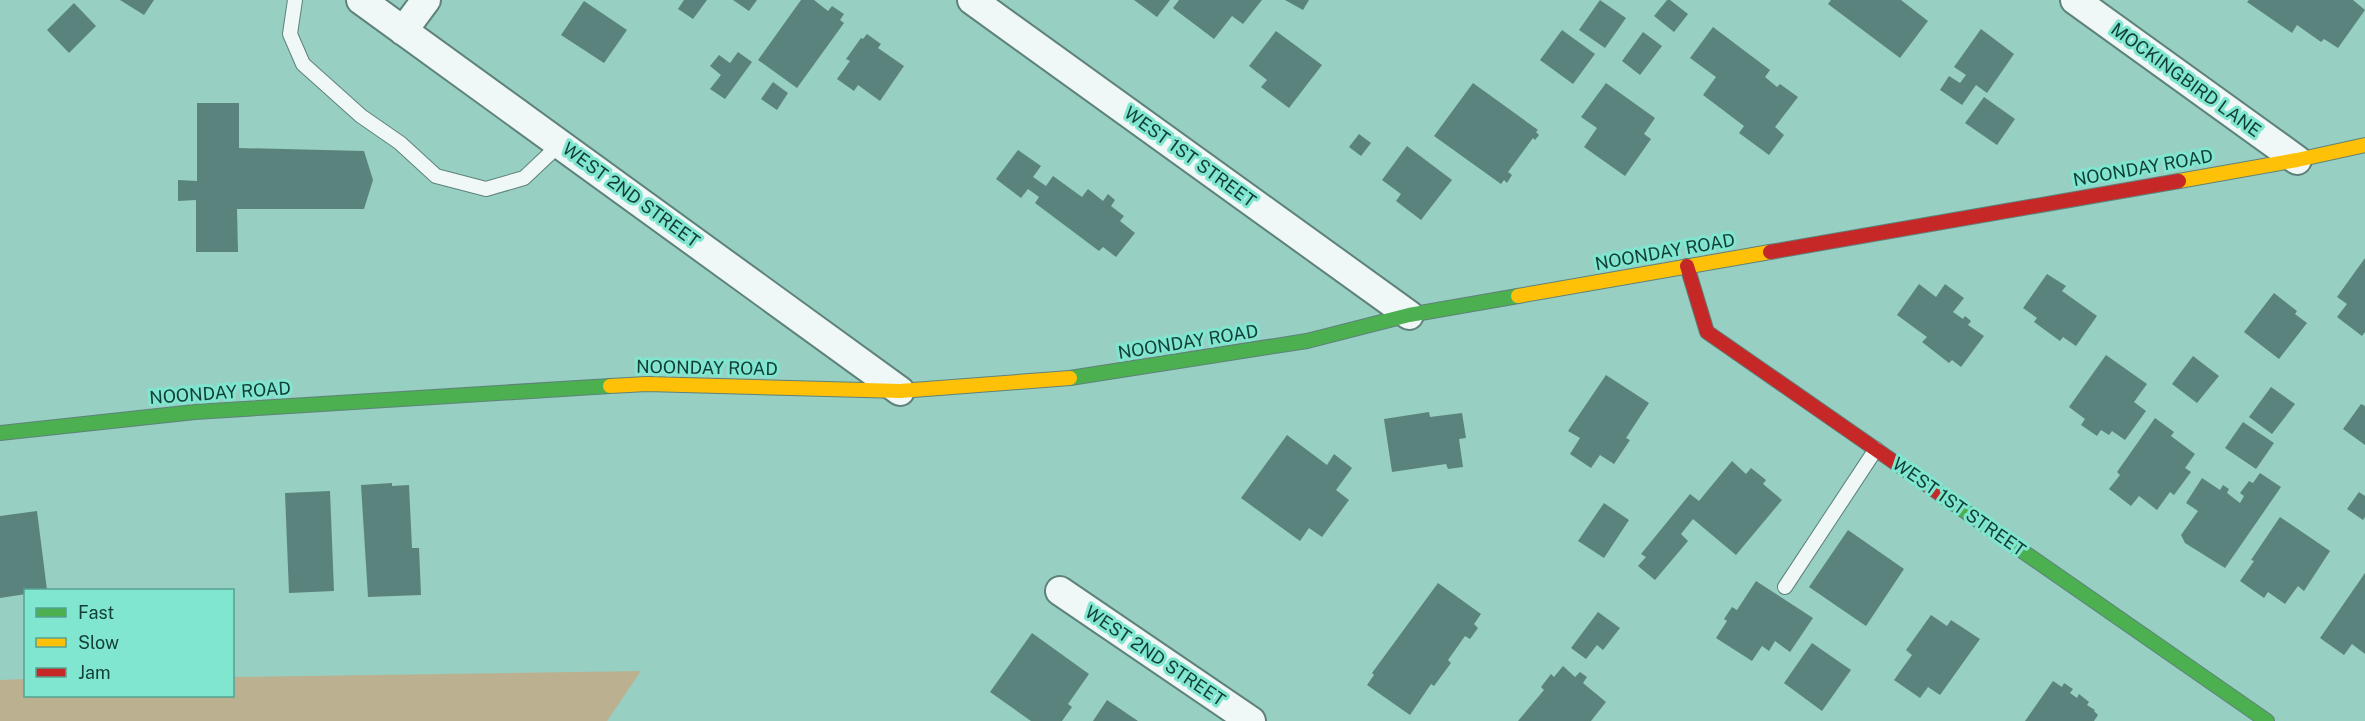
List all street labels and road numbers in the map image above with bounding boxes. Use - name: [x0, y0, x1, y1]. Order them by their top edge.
- street label: MOCKINGBIRD LANE: [2107, 18, 2265, 141]
- street label: WEST 1ST STREET: [1120, 102, 1260, 212]
- street label: WEST 2ND STREET: [559, 138, 704, 252]
- street label: NOONDAY ROAD: [2071, 145, 2215, 190]
- street label: NOONDAY ROAD: [1593, 229, 1737, 274]
- street label: NOONDAY ROAD: [1116, 320, 1260, 363]
- street label: NOONDAY ROAD: [636, 356, 778, 379]
- street label: NOONDAY ROAD: [148, 377, 291, 408]
- street label: WEST 1ST STREET: [1889, 453, 2030, 561]
- street label: WEST 2ND STREET: [1081, 601, 1230, 710]

